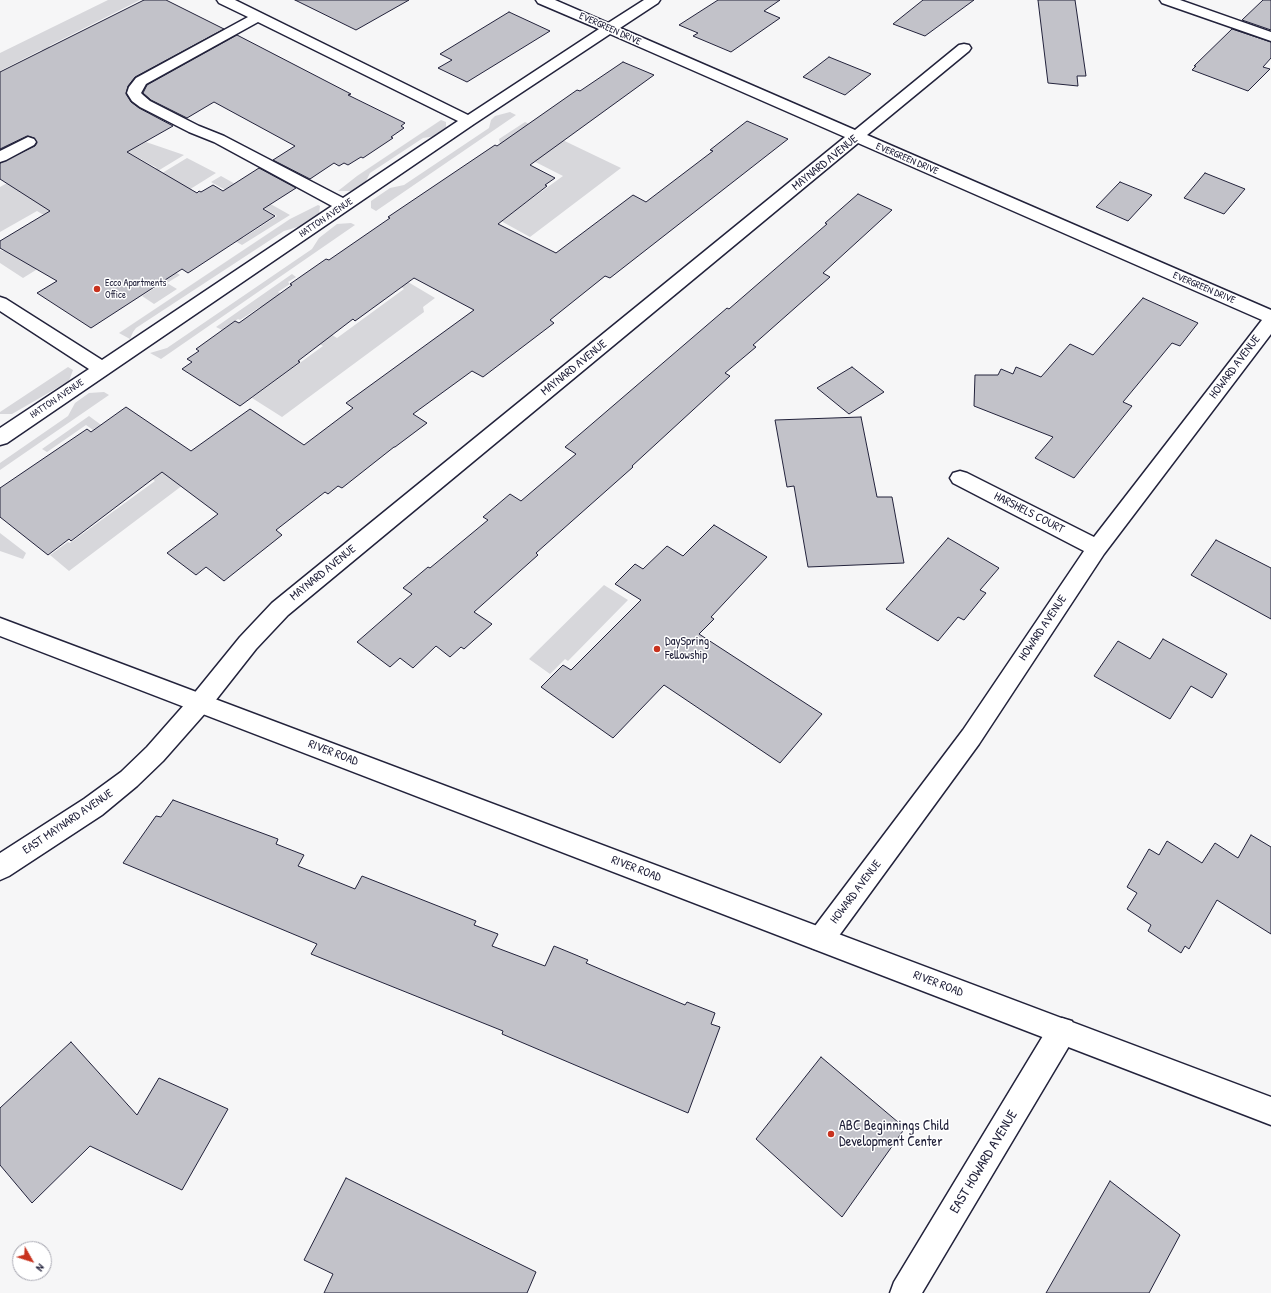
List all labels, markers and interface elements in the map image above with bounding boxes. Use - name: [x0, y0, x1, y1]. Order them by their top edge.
- street label: EVERGREEN DRIVE: [577, 10, 643, 48]
- street label: MAYNARD AVENUE: [789, 132, 861, 194]
- street label: EVERGREEN DRIVE: [874, 140, 940, 178]
- street label: HATTON AVENUE: [297, 196, 355, 240]
- street label: EVERGREEN DRIVE: [1171, 269, 1237, 307]
- place label: Ecco Apartments Office: [105, 277, 166, 300]
- marker: Ecco Apartments Office: [92, 284, 102, 294]
- street label: HOWARD AVENUE: [1206, 332, 1264, 402]
- street label: MAYNARD AVENUE: [538, 337, 610, 399]
- street label: HATTON AVENUE: [28, 377, 86, 421]
- street label: HARSHELS COURT: [991, 489, 1067, 537]
- street label: MAYNARD AVENUE: [287, 542, 359, 604]
- street label: HOWARD AVENUE: [1016, 593, 1070, 663]
- place label: DaySpring Fellowship: [665, 635, 709, 663]
- marker: DaySpring Fellowship: [652, 644, 662, 654]
- street label: RIVER ROAD: [306, 737, 360, 769]
- street label: EAST MAYNARD AVENUE: [20, 786, 116, 858]
- street label: RIVER ROAD: [609, 853, 663, 885]
- street label: HOWARD AVENUE: [827, 857, 885, 927]
- street label: RIVER ROAD: [911, 968, 965, 1000]
- street label: EAST HOWARD AVENUE: [947, 1107, 1021, 1217]
- place label: ABC Beginnings Child Development Center: [839, 1118, 949, 1150]
- marker: ABC Beginnings Child Development Center: [826, 1129, 836, 1139]
- north arrow: [12, 1241, 52, 1281]
- text: N: [33, 1261, 48, 1275]

